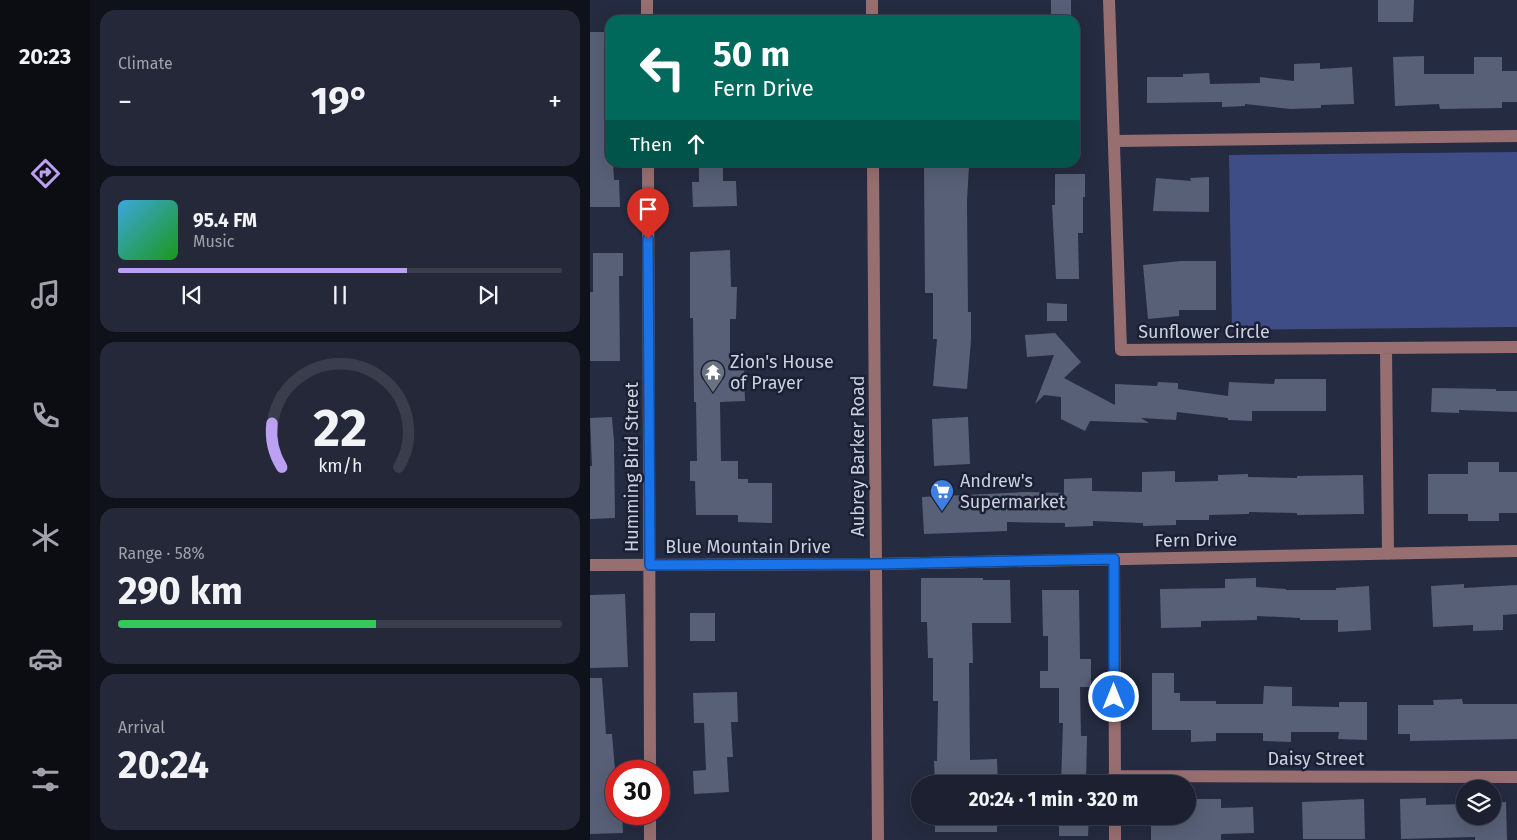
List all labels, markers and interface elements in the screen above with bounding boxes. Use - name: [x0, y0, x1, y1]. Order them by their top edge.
- text: 50 m: [713, 33, 790, 75]
- icon: left: [630, 35, 695, 100]
- text: 20:23: [19, 43, 71, 70]
- text: Climate: [118, 54, 173, 73]
- text: Fern Drive: [713, 75, 814, 102]
- text: 19°: [311, 78, 369, 124]
- text: −: [118, 85, 132, 118]
- text: +: [548, 85, 562, 118]
- icon: ahead: [682, 130, 710, 158]
- text: Then: [630, 133, 672, 156]
- icon: directions: [28, 156, 63, 191]
- pin: [627, 188, 669, 239]
- icon: arrive: [634, 195, 662, 223]
- text: 95.4 FM: [193, 209, 257, 232]
- text: Music: [193, 232, 234, 251]
- icon: music: [28, 277, 63, 312]
- icon: previous: [178, 281, 206, 309]
- icon: pause: [326, 281, 354, 309]
- icon: next: [474, 281, 502, 309]
- street label: Sunflower Circle: [1138, 321, 1270, 343]
- place label: Zion's House of Prayer: [730, 351, 834, 394]
- temple icon: Zion's House of Prayer: [700, 359, 726, 393]
- street label: Aubrey Barker Road: [847, 375, 869, 537]
- street label: Humming Bird Street: [621, 381, 643, 552]
- text: 22: [313, 397, 367, 460]
- icon: phone: [28, 398, 63, 433]
- text: km/h: [318, 455, 362, 477]
- place label: Andrew's Supermarket: [960, 470, 1066, 513]
- supermarket icon: Andrew's Supermarket: [929, 478, 955, 512]
- icon: climate: [28, 520, 63, 555]
- street label: Fern Drive: [1155, 528, 1237, 552]
- street label: Blue Mountain Drive: [665, 536, 831, 558]
- text: Range · 58%: [118, 544, 205, 563]
- text: 290 km: [118, 568, 243, 614]
- icon: car: [28, 641, 63, 676]
- position arrow: [1087, 670, 1139, 722]
- text: Arrival: [118, 718, 165, 737]
- text: 20:24: [118, 742, 209, 788]
- street label: Daisy Street: [1268, 748, 1365, 770]
- speed limit sign: 30: [605, 760, 670, 825]
- icon: filters: [28, 762, 63, 797]
- map controls: [1456, 780, 1501, 825]
- button: layers: [1456, 780, 1501, 825]
- text: 20:24 · 1 min · 320 m: [969, 788, 1138, 811]

